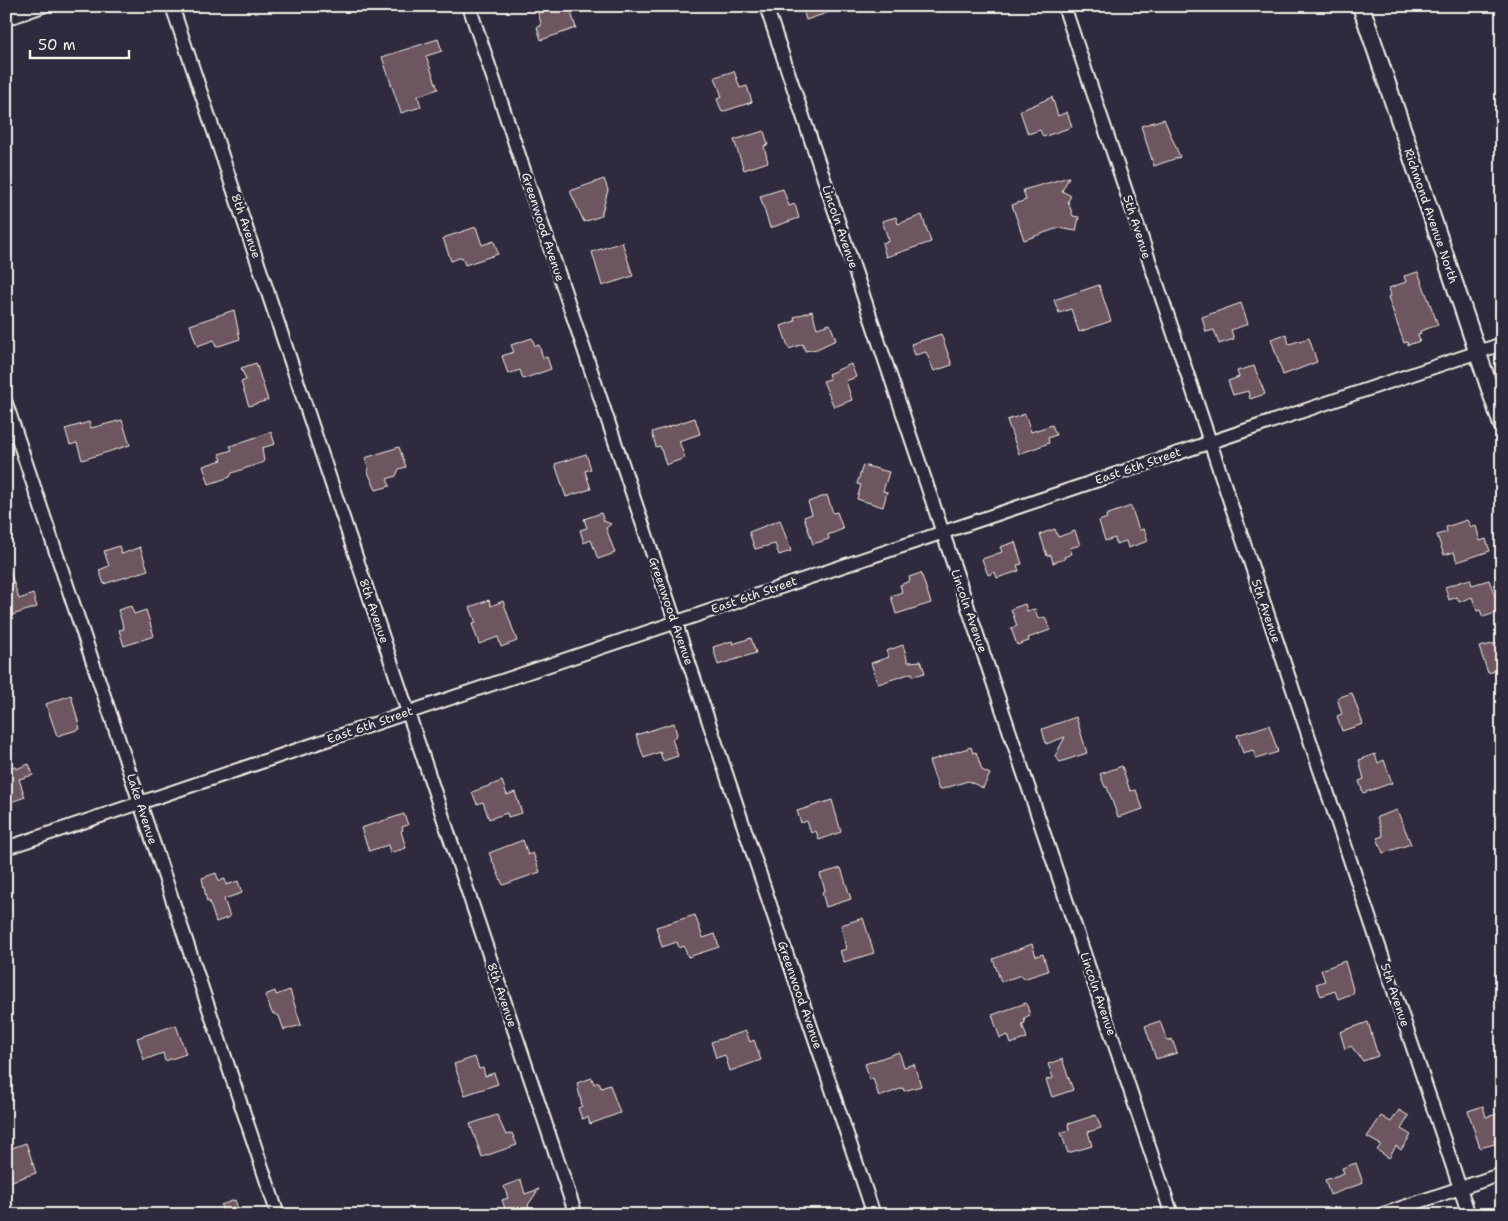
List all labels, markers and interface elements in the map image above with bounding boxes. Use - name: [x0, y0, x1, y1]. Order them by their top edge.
- scale bar: [30, 28, 129, 60]
- text: 50 m: [38, 35, 76, 55]
- street label: Richmond Avenue North: [1400, 146, 1462, 286]
- street label: Greenwood Avenue: [518, 171, 568, 284]
- street label: Lincoln Avenue: [818, 183, 862, 271]
- street label: 8th Avenue: [228, 192, 265, 261]
- street label: 5th Avenue: [1119, 193, 1155, 261]
- street label: East 6th Street: [1093, 444, 1183, 488]
- street label: Greenwood Avenue: [645, 555, 697, 667]
- street label: Lincoln Avenue: [947, 567, 991, 655]
- street label: East 6th Street: [709, 573, 799, 617]
- street label: 8th Avenue: [356, 577, 393, 646]
- street label: 5th Avenue: [1248, 577, 1284, 645]
- street label: East 6th Street: [325, 703, 415, 747]
- street label: Lake Avenue: [123, 772, 161, 847]
- street label: Greenwood Avenue: [774, 939, 826, 1051]
- street label: Lincoln Avenue: [1076, 950, 1120, 1038]
- street label: 8th Avenue: [484, 961, 521, 1030]
- street label: 5th Avenue: [1377, 961, 1413, 1029]

